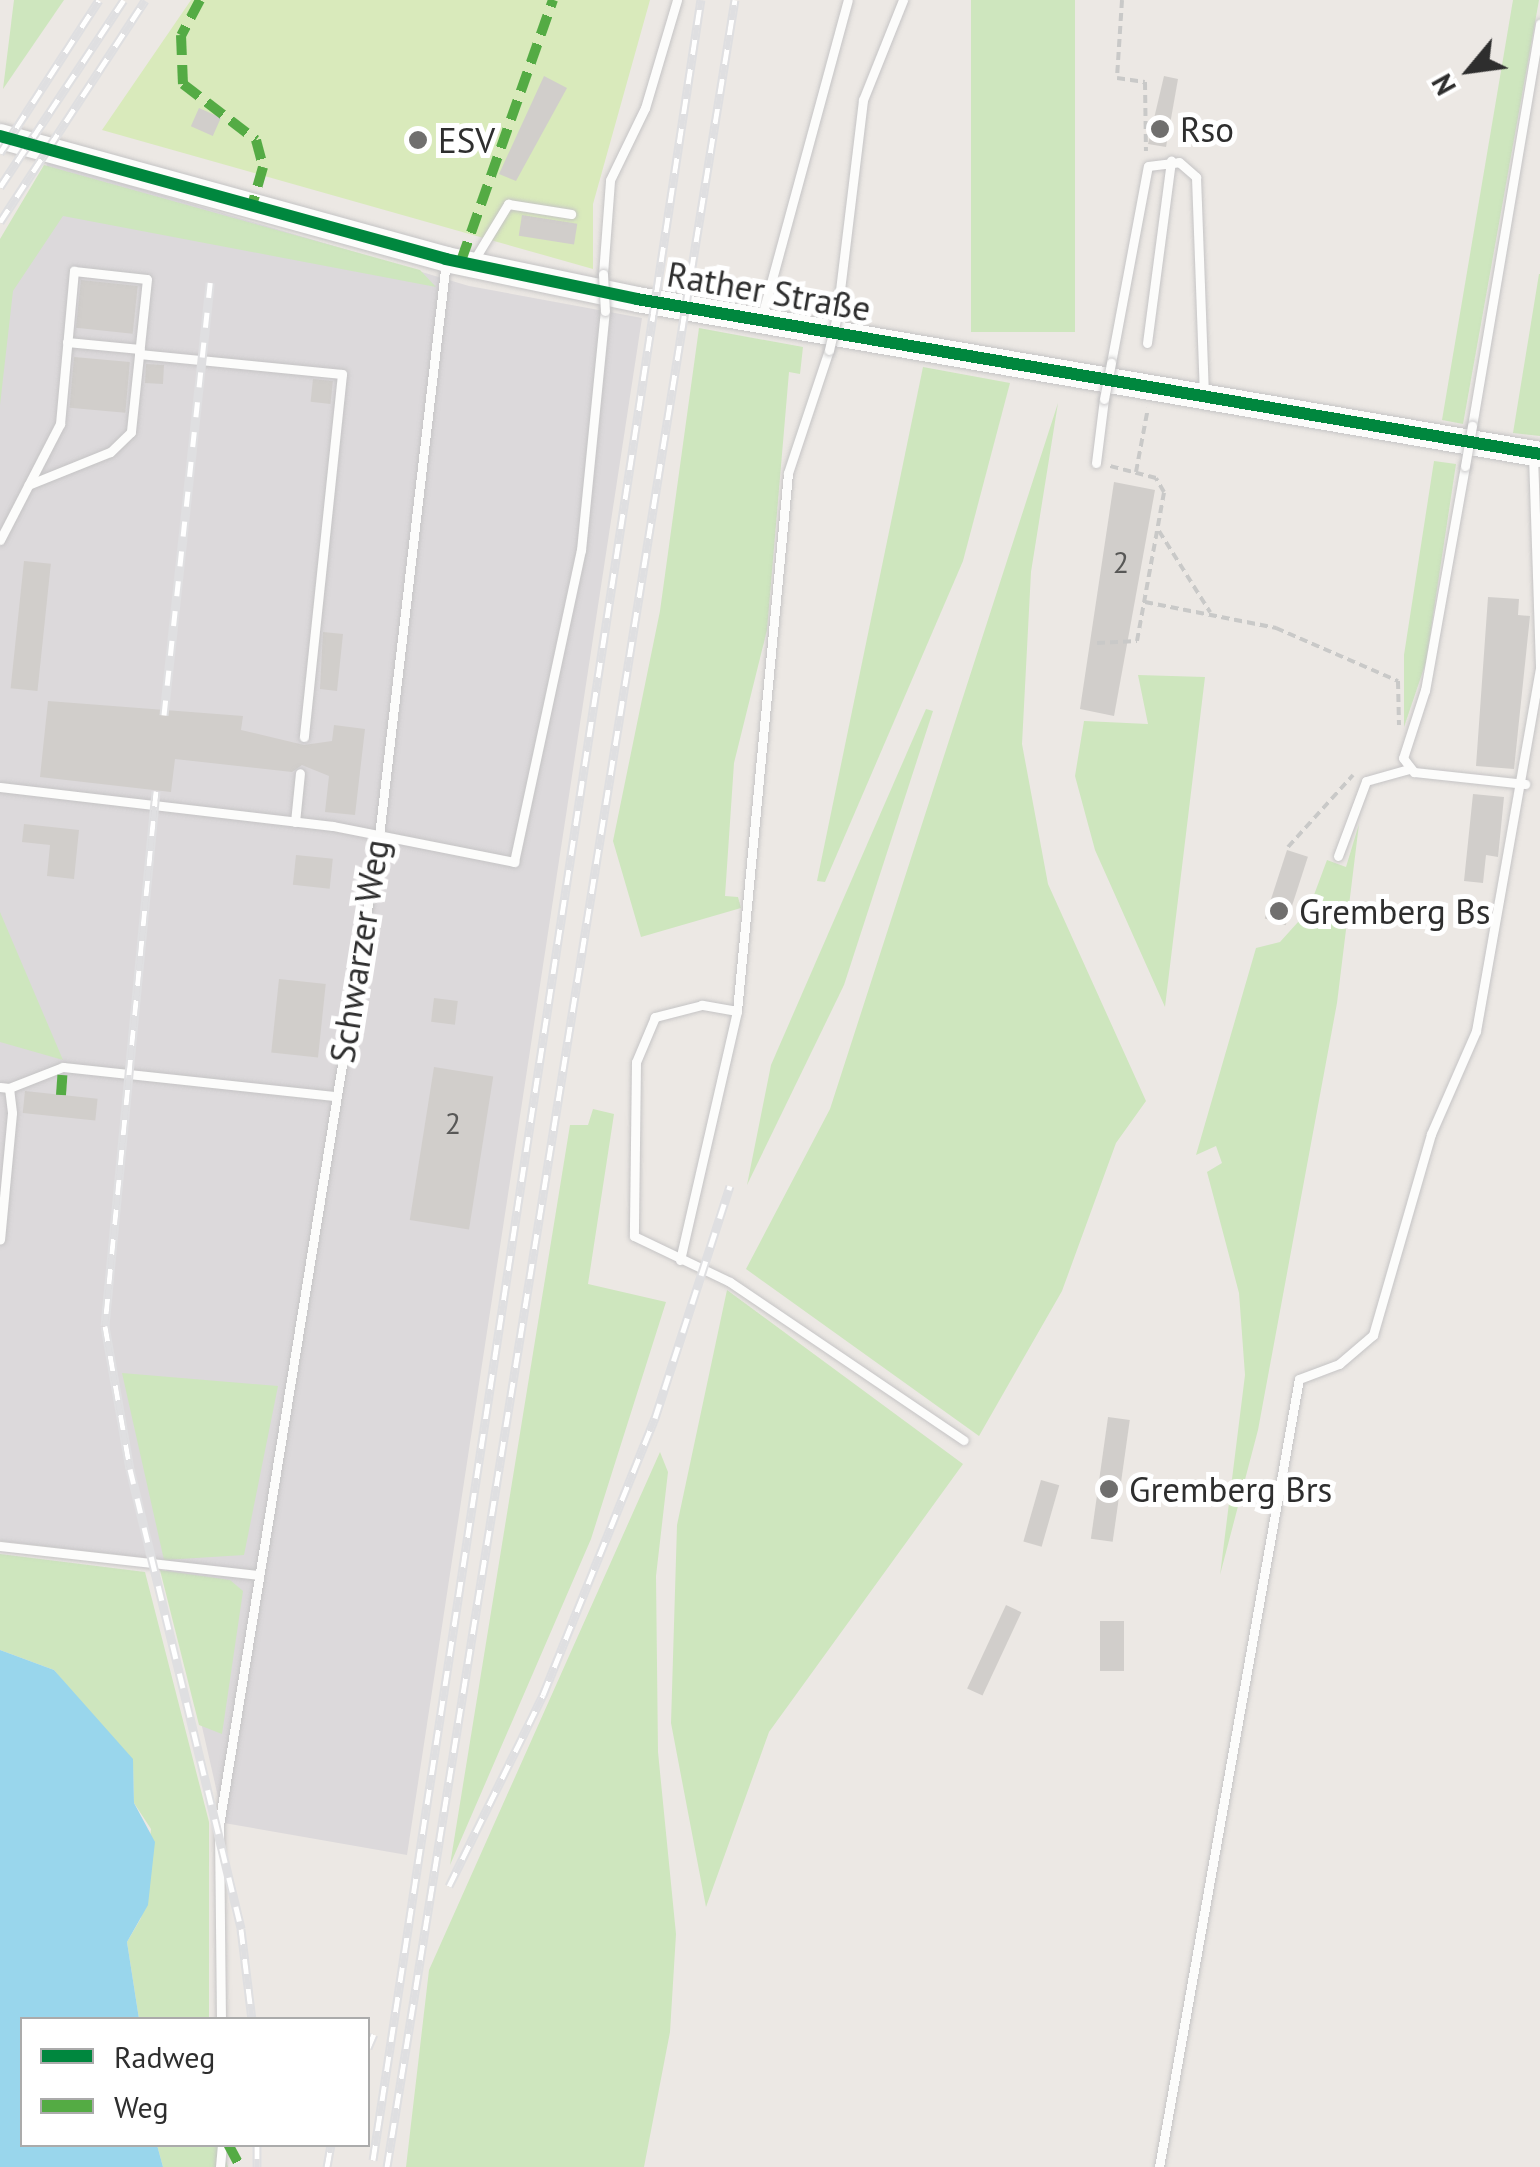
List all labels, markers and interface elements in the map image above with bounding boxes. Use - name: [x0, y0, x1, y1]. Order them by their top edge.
- north arrow: [1420, 20, 1520, 120]
- text: N: [1423, 68, 1464, 102]
- place label: Rso: [1180, 108, 1234, 150]
- marker: Rso: [1149, 118, 1171, 140]
- place label: ESV: [438, 119, 495, 161]
- marker: ESV: [407, 129, 429, 151]
- street label: Rather Straße: [664, 252, 874, 330]
- house number: 2: [1113, 544, 1129, 580]
- street label: Schwarzer Weg: [321, 836, 397, 1066]
- place label: Gremberg Bs: [1299, 890, 1490, 932]
- marker: Gremberg Bs: [1268, 900, 1290, 922]
- house number: 2: [445, 1105, 461, 1141]
- place label: Gremberg Brs: [1129, 1468, 1332, 1510]
- marker: Gremberg Brs: [1098, 1478, 1120, 1500]
- legend: [20, 2017, 370, 2147]
- text: Radweg: [114, 2037, 215, 2076]
- text: Weg: [114, 2087, 169, 2126]

